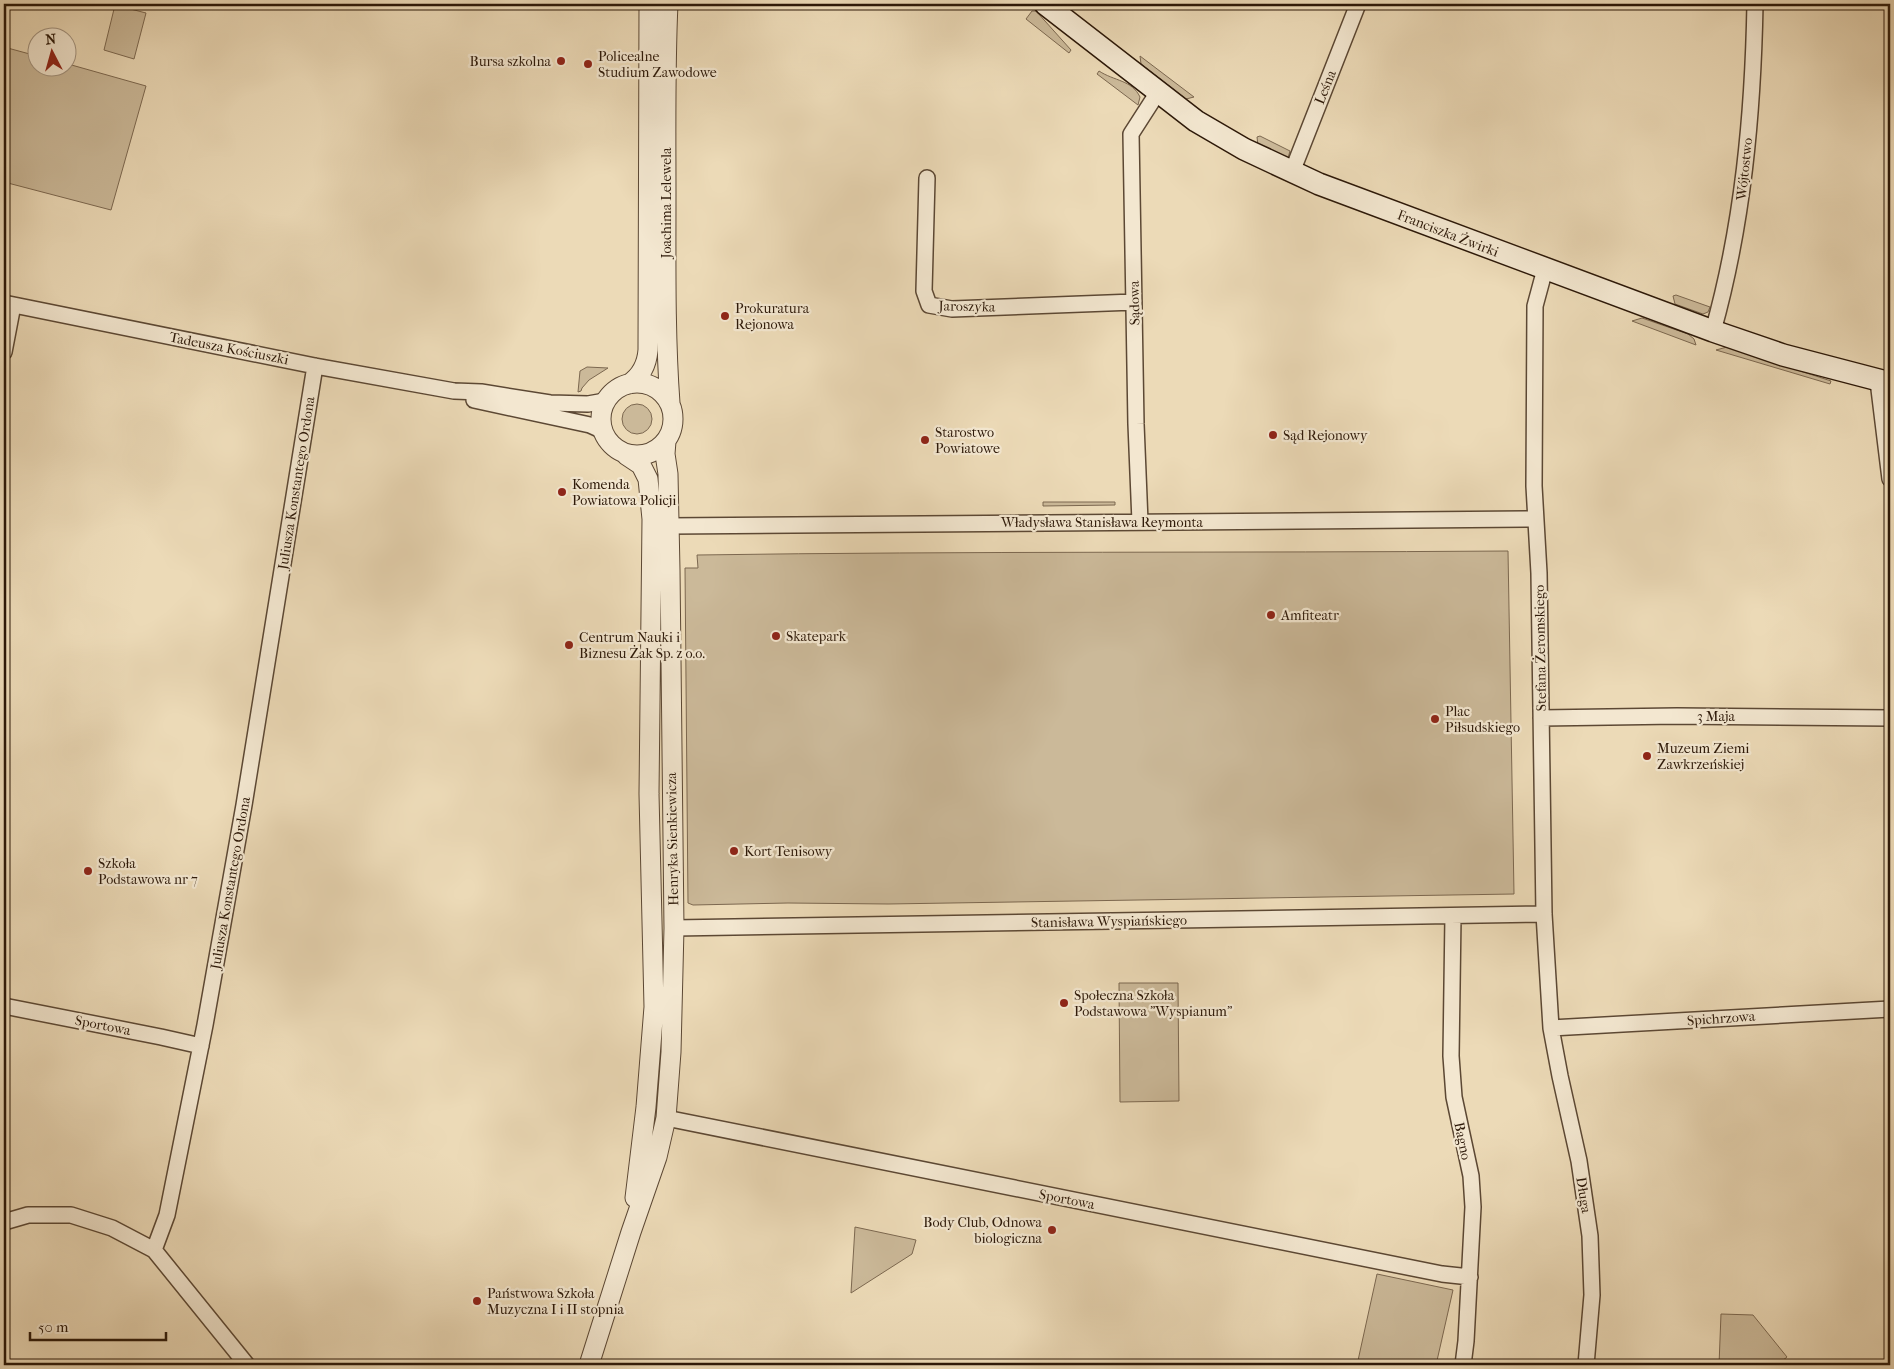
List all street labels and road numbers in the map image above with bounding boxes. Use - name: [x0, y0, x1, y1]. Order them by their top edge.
- street label: Leśna: [1311, 67, 1340, 107]
- street label: Wójtostwo: [1733, 137, 1756, 202]
- street label: Joachima Lelewela: [658, 147, 675, 260]
- street label: Franciszka Żwirki: [1395, 206, 1501, 261]
- street label: Sądowa: [1126, 280, 1143, 326]
- street label: Jaroszyka: [937, 297, 996, 316]
- street label: Tadeusza Kościuszki: [168, 329, 290, 368]
- street label: Juliusza Konstantego Ordona: [274, 395, 319, 572]
- street label: Władysława Stanisława Reymonta: [1000, 514, 1203, 531]
- street label: Stefana Żeromskiego: [1531, 585, 1550, 711]
- street label: 3 Maja: [1697, 708, 1736, 725]
- street label: Henryka Sienkiewicza: [663, 772, 682, 906]
- street label: Juliusza Konstantego Ordona: [207, 795, 254, 972]
- street label: Stanisława Wyspiańskiego: [1031, 912, 1187, 931]
- street label: Spichrzowa: [1686, 1008, 1756, 1029]
- street label: Sportowa: [74, 1012, 133, 1039]
- street label: Bagno: [1450, 1121, 1475, 1162]
- street label: Długa: [1572, 1176, 1595, 1215]
- street label: Sportowa: [1038, 1186, 1097, 1213]

